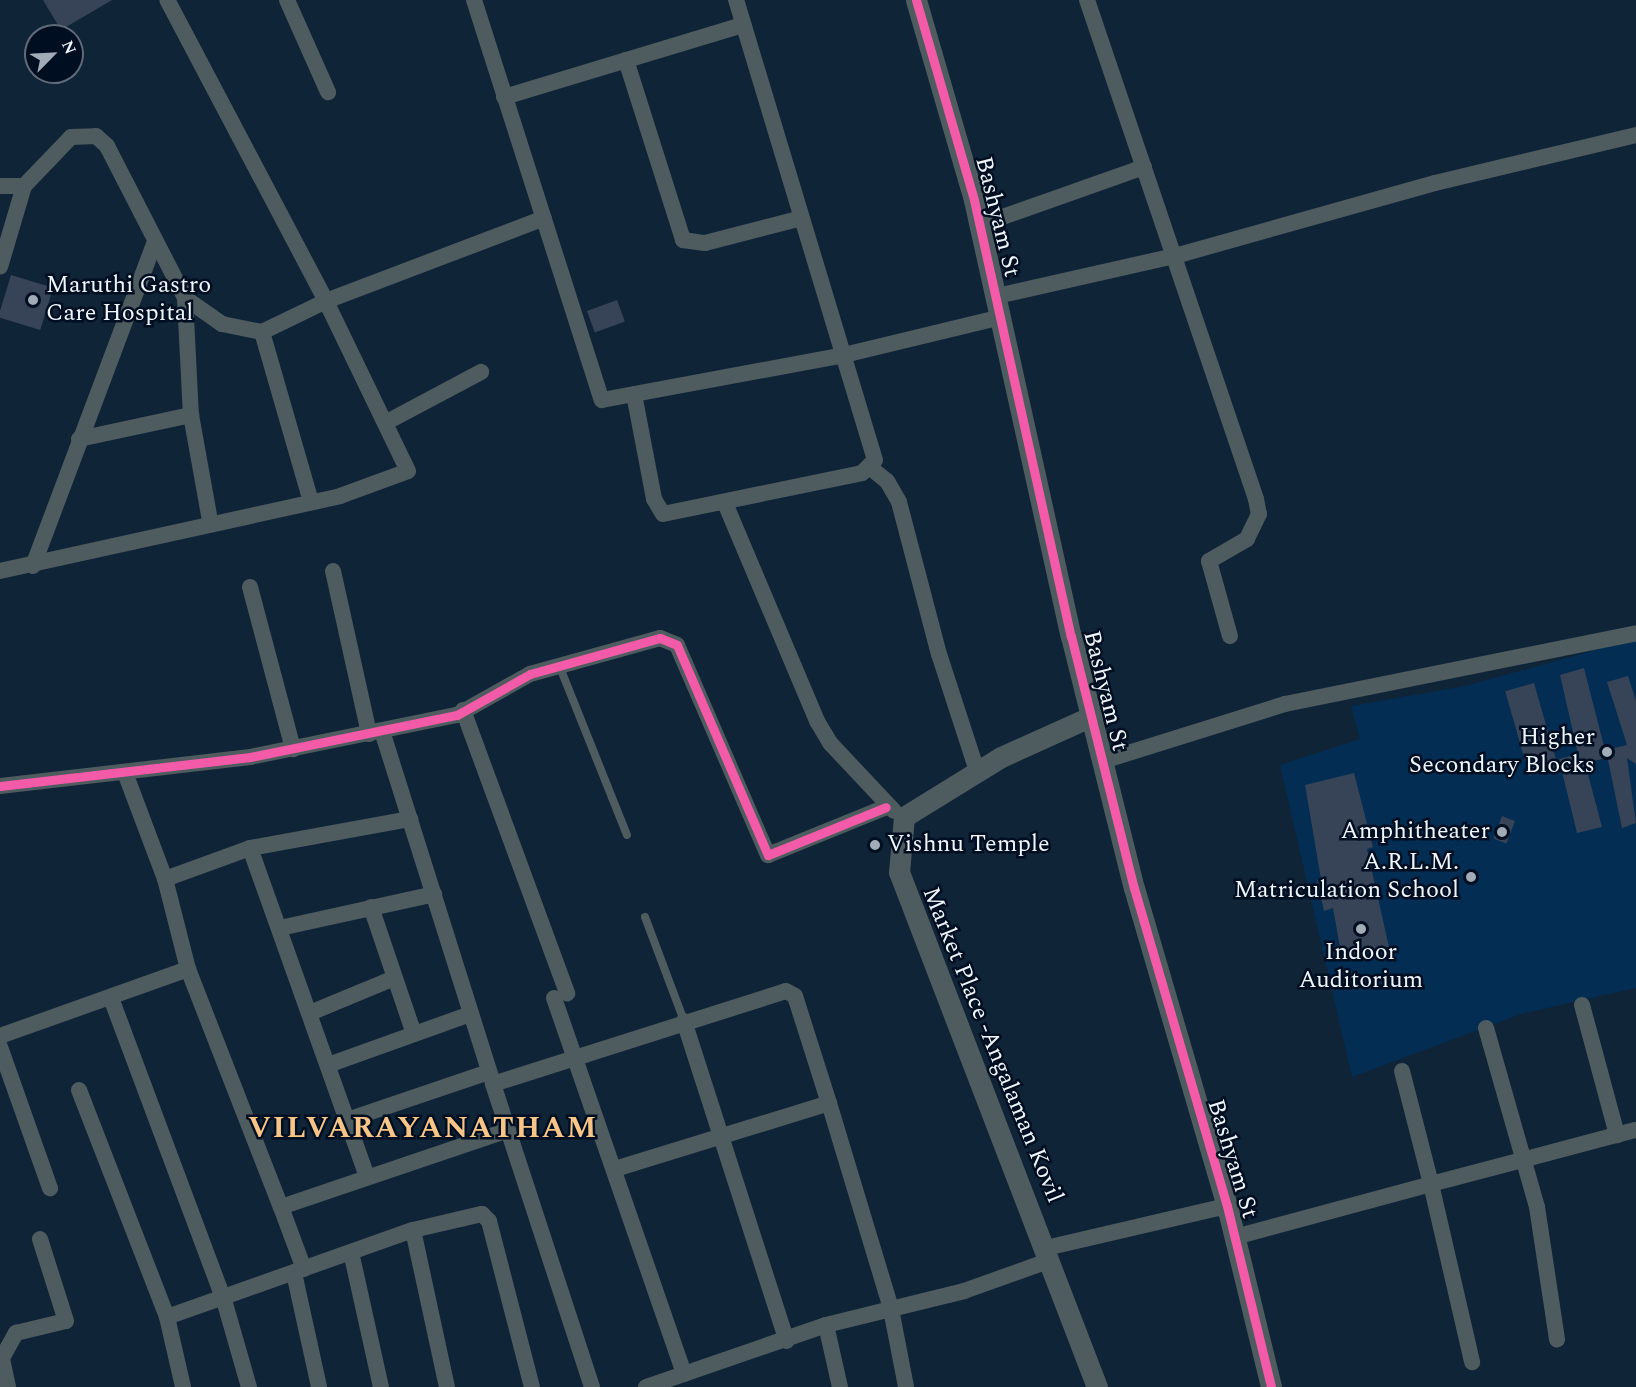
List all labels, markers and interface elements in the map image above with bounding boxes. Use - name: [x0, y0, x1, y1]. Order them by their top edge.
- north arrow: [24, 24, 84, 84]
- text: N: [55, 37, 82, 58]
- street label: Bashyam St: [968, 154, 1026, 280]
- place label: Maruthi Gastro Care Hospital: [46, 272, 211, 328]
- marker: Maruthi Gastro Care Hospital: [24, 291, 42, 309]
- street label: Bashyam St: [1076, 628, 1134, 754]
- place label: Higher Secondary Blocks: [1409, 724, 1595, 780]
- marker: Higher Secondary Blocks: [1600, 745, 1614, 759]
- place label: Amphitheater: [1341, 818, 1490, 846]
- marker: Amphitheater: [1495, 825, 1509, 839]
- place label: Vishnu Temple: [887, 831, 1050, 859]
- marker: Vishnu Temple: [868, 838, 882, 852]
- place label: A.R.L.M. Matriculation School: [1234, 849, 1459, 905]
- marker: A.R.L.M. Matriculation School: [1464, 870, 1478, 884]
- street label: Market Place -Angalaman Kovil: [915, 883, 1069, 1207]
- marker: Indoor Auditorium: [1354, 922, 1368, 936]
- place label: Indoor Auditorium: [1299, 939, 1423, 995]
- street label: Bashyam St: [1200, 1096, 1264, 1222]
- district label: VILVARAYANATHAM: [248, 1110, 598, 1146]

